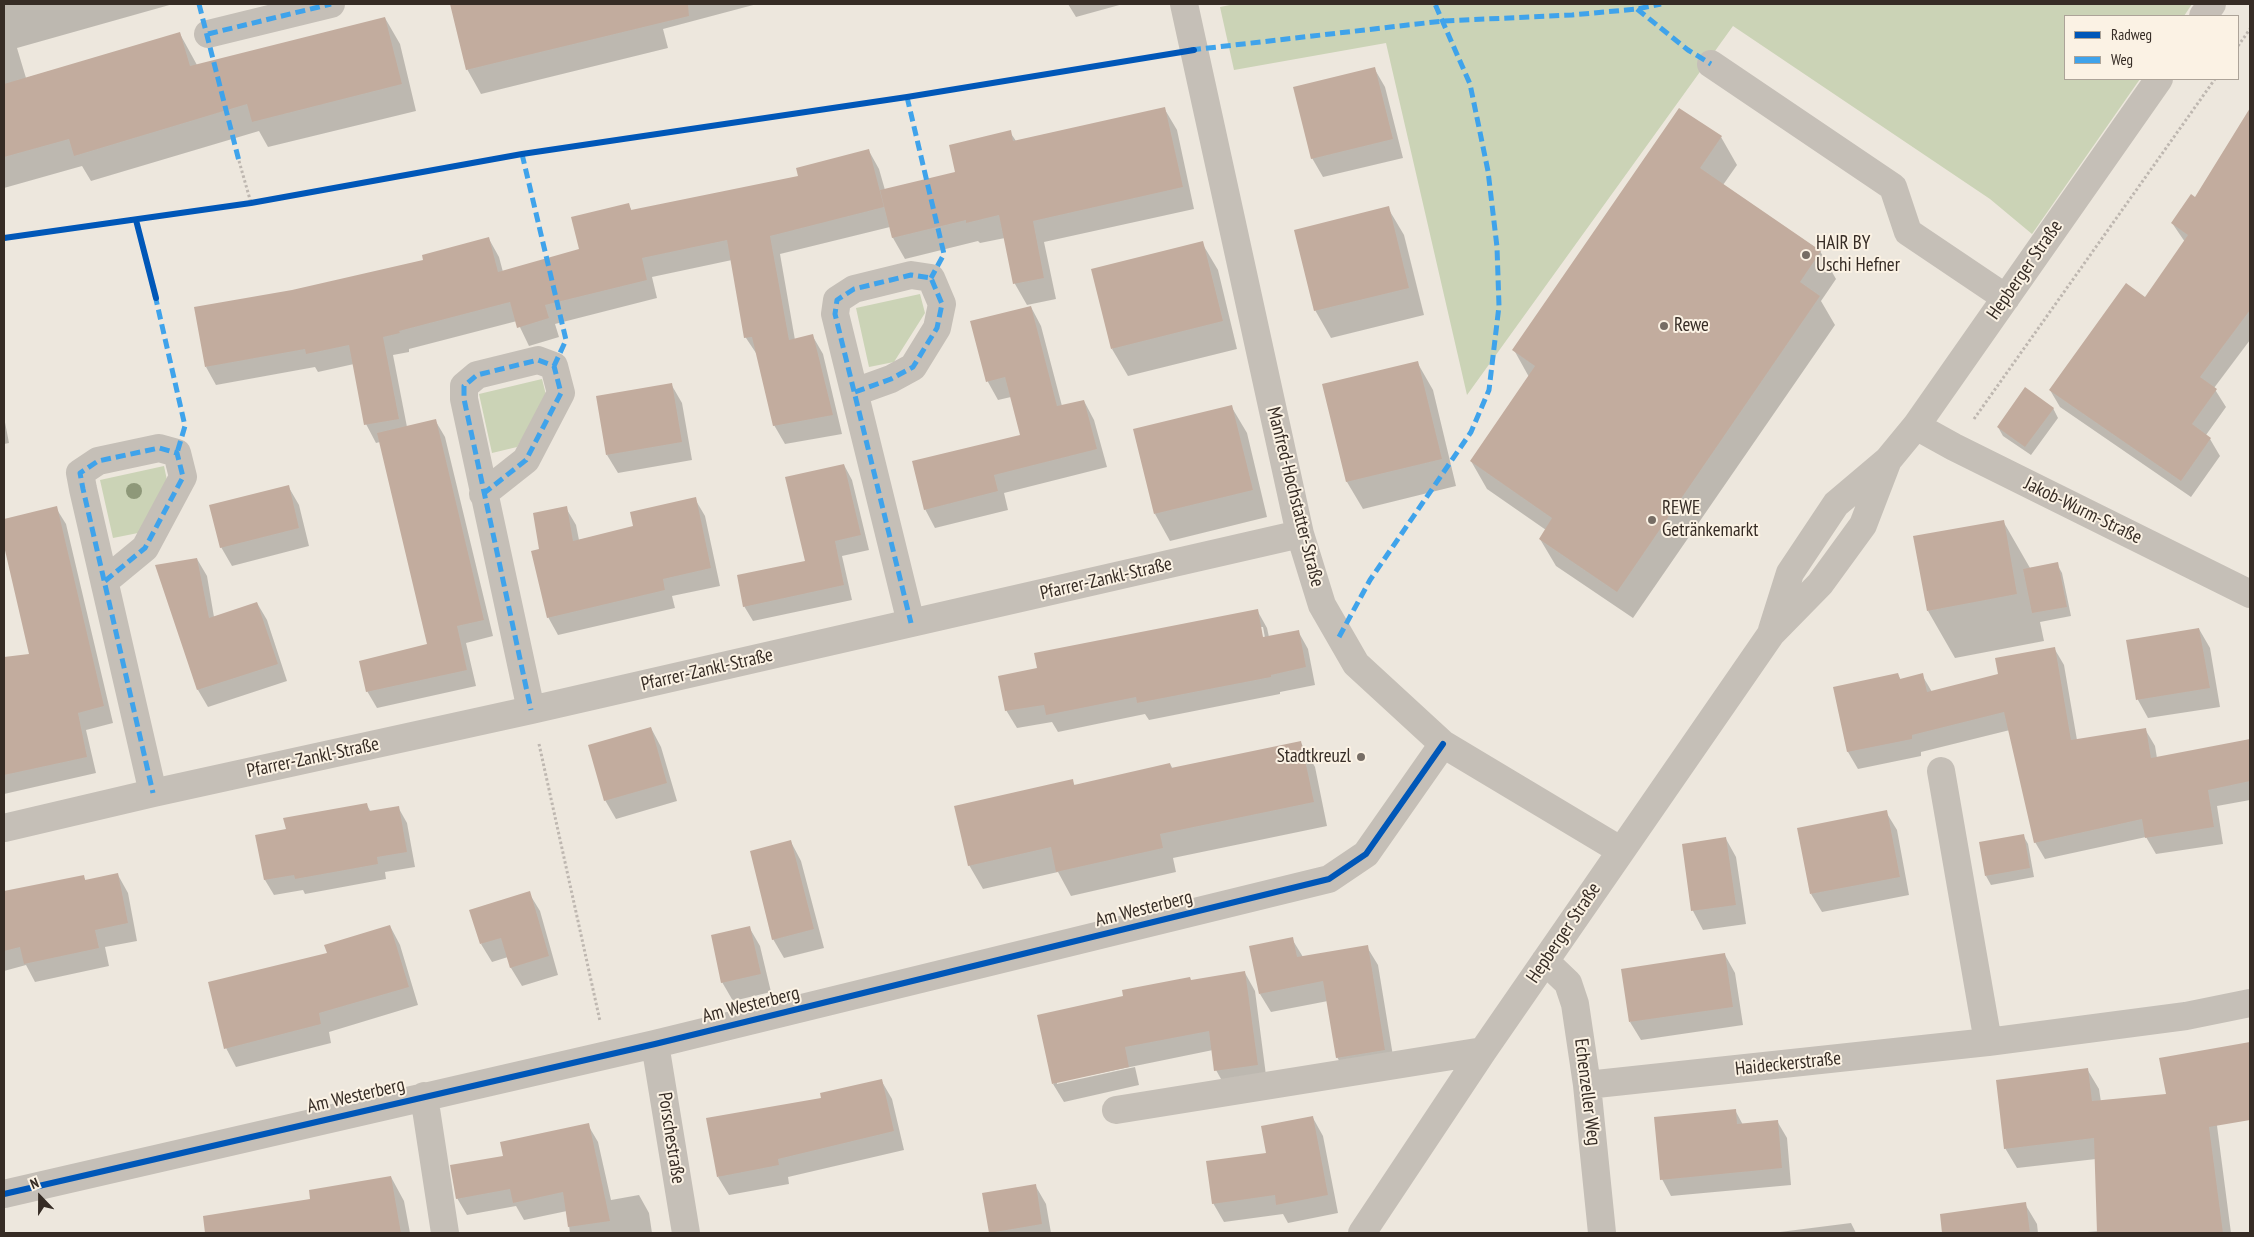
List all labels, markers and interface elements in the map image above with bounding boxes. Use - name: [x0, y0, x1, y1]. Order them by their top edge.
- legend: [2064, 15, 2239, 80]
- text: Radweg: [2111, 25, 2152, 44]
- text: Weg: [2111, 50, 2133, 69]
- street label: Hepberger Straße: [1982, 216, 2068, 324]
- place label: HAIR BY Uschi Hefner: [1816, 233, 1900, 277]
- marker: HAIR BY Uschi Hefner: [1800, 249, 1812, 261]
- place label: Rewe: [1674, 315, 1709, 337]
- marker: Rewe: [1658, 320, 1670, 332]
- street label: Manfred-Hochstatter-Straße: [1262, 405, 1328, 589]
- street label: Jakob-Wurm-Straße: [2020, 473, 2146, 549]
- place label: REWE Getränkemarkt: [1662, 498, 1758, 542]
- marker: REWE Getränkemarkt: [1646, 514, 1658, 526]
- street label: Pfarrer-Zankl-Straße: [1038, 553, 1174, 605]
- street label: Pfarrer-Zankl-Straße: [639, 644, 775, 696]
- street label: Pfarrer-Zankl-Straße: [245, 733, 381, 783]
- place label: Stadtkreuzl: [1277, 746, 1351, 768]
- marker: Stadtkreuzl: [1355, 751, 1367, 763]
- street label: Hepberger Straße: [1522, 878, 1606, 988]
- street label: Am Westerberg: [1093, 886, 1195, 932]
- street label: Am Westerberg: [700, 982, 802, 1028]
- street label: Echenzeller Weg: [1569, 1037, 1605, 1147]
- street label: Haideckerstraße: [1734, 1047, 1842, 1081]
- street label: Am Westerberg: [305, 1074, 407, 1118]
- street label: Porschestraße: [653, 1091, 689, 1185]
- north arrow: [15, 1172, 65, 1222]
- text: N: [28, 1173, 41, 1193]

